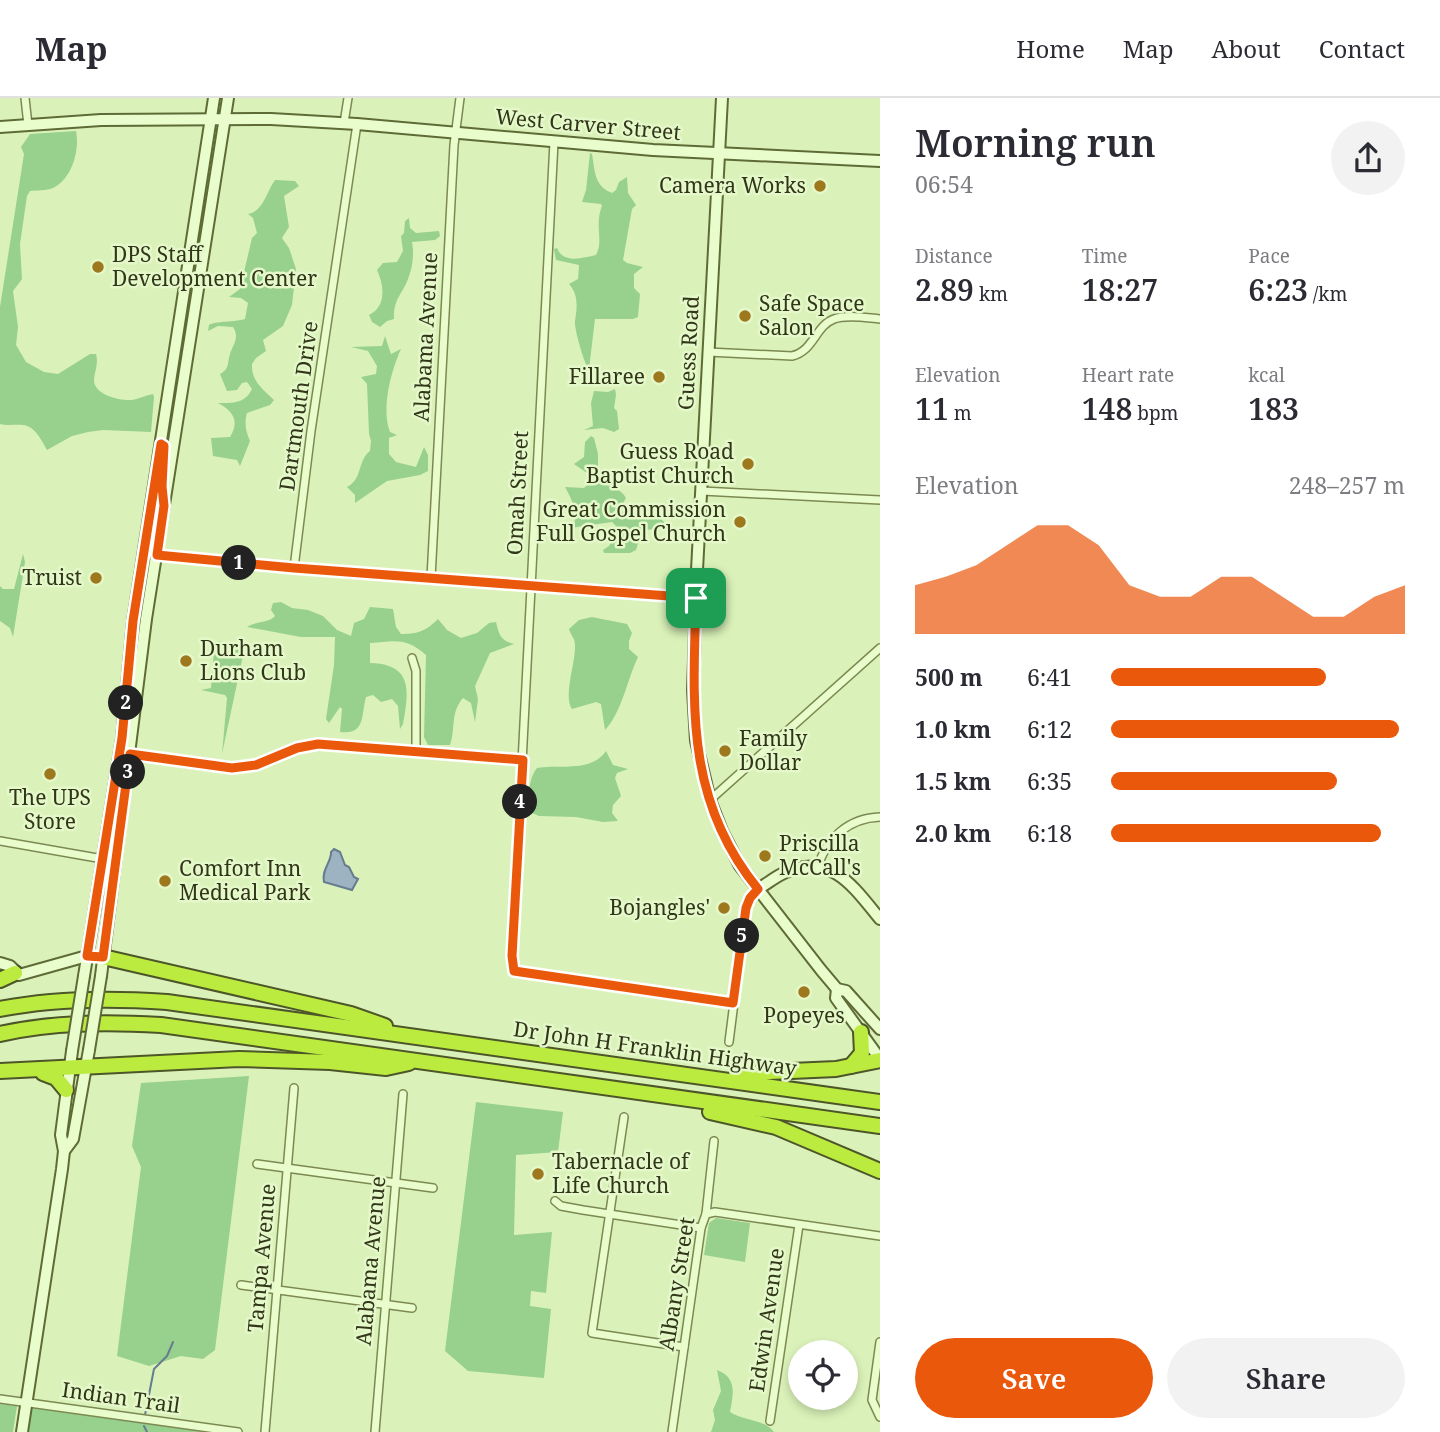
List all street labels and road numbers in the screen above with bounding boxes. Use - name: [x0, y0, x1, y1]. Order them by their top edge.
- street label: West Carver Street: [494, 102, 682, 146]
- street label: Alabama Avenue: [407, 251, 443, 423]
- street label: Guess Road: [671, 295, 705, 411]
- street label: Dartmouth Drive: [272, 319, 324, 493]
- street label: Omah Street: [500, 430, 534, 556]
- street label: Dr John H Franklin Highway: [512, 1014, 799, 1082]
- street label: Alabama Avenue: [349, 1175, 391, 1347]
- street label: Tampa Avenue: [241, 1182, 281, 1333]
- street label: Albany Street: [652, 1215, 700, 1353]
- street label: Edwin Avenue: [742, 1246, 790, 1394]
- street label: Indian Trail: [60, 1375, 183, 1419]

